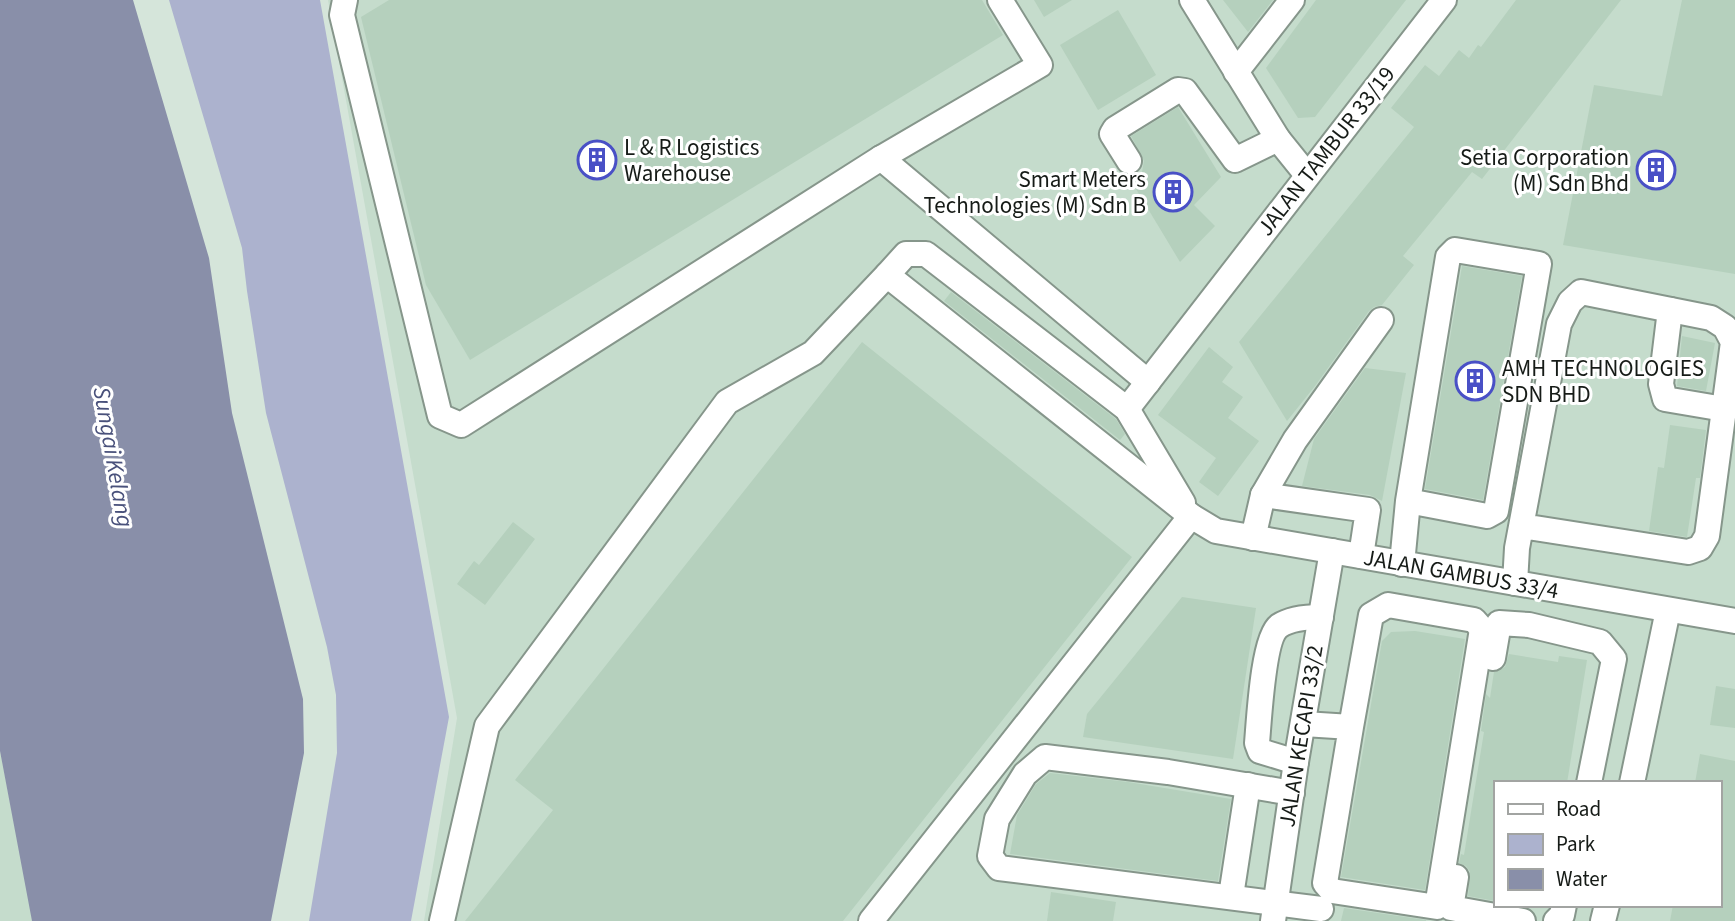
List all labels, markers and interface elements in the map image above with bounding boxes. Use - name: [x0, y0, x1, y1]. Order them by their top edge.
- street label: JALAN TAMBUR 33/19: [1249, 59, 1403, 243]
- place label: L & R Logistics Warehouse: [624, 131, 759, 190]
- building icon: L & R Logistics Warehouse: [576, 139, 618, 181]
- place label: Setia Corporation (M) Sdn Bhd: [1460, 141, 1629, 200]
- building icon: Setia Corporation (M) Sdn Bhd: [1635, 149, 1677, 191]
- place label: Smart Meters Technologies (M) Sdn B: [924, 163, 1146, 222]
- building icon: Smart Meters Technologies (M) Sdn B: [1152, 171, 1194, 213]
- place label: AMH TECHNOLOGIES SDN BHD: [1502, 352, 1704, 411]
- building icon: AMH TECHNOLOGIES SDN BHD: [1454, 360, 1496, 402]
- water label: Sungai Kelang: [83, 384, 143, 530]
- street label: JALAN GAMBUS 33/4: [1361, 541, 1561, 607]
- street label: JALAN KECAPI 33/2: [1270, 643, 1332, 829]
- legend: [1494, 781, 1721, 907]
- text: Road: [1556, 794, 1601, 824]
- text: Park: [1556, 829, 1596, 859]
- text: Water: [1556, 864, 1608, 894]

